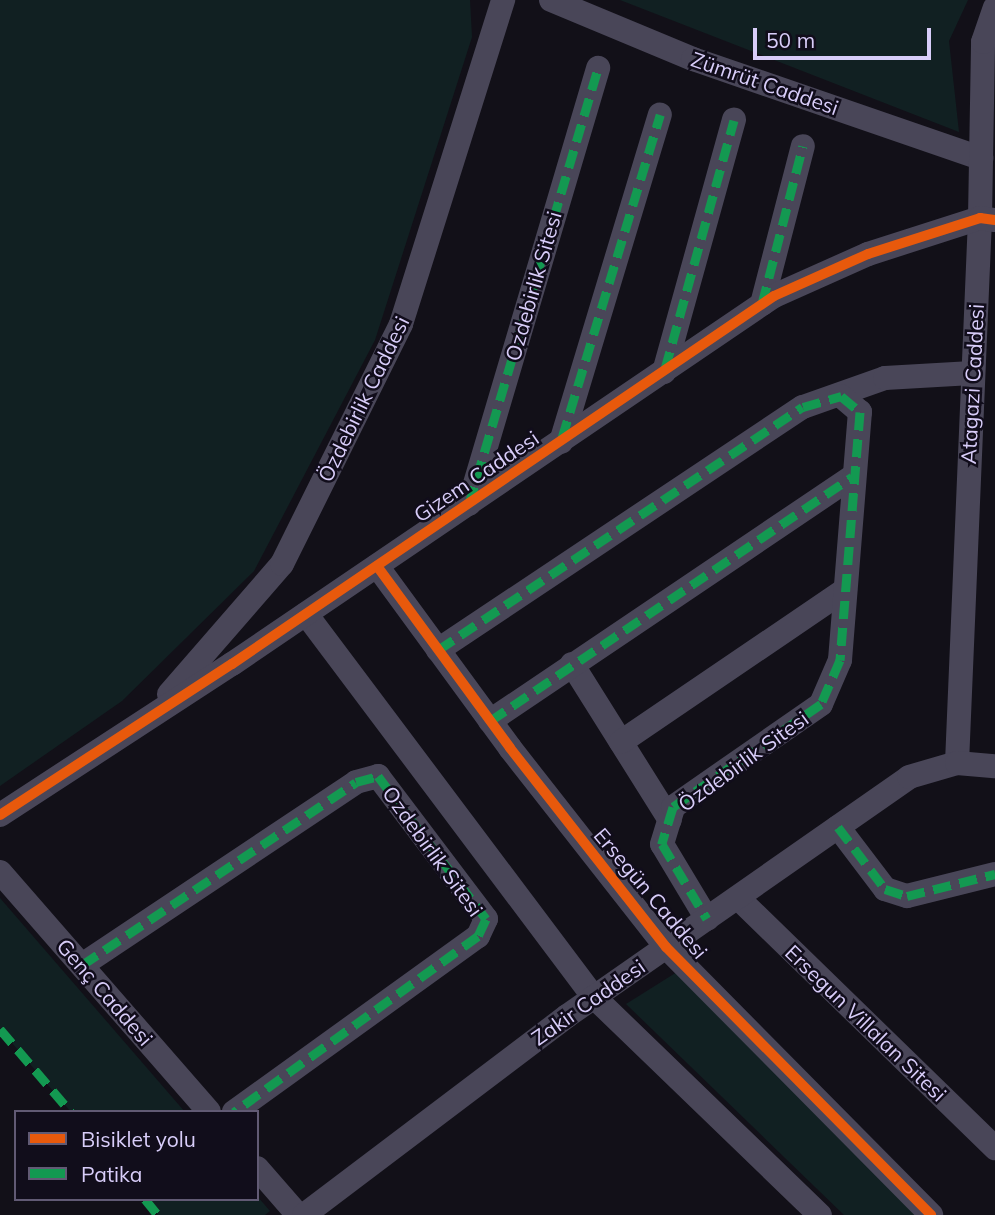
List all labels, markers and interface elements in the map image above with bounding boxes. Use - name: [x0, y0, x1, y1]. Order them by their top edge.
- scale bar: [757, 14, 936, 58]
- text: 50 m: [766, 27, 815, 53]
- street label: Zümrüt Caddesi: [688, 46, 842, 120]
- street label: Ozdebirlik Sitesi: [500, 208, 566, 364]
- street label: Atagazi Caddesi: [955, 303, 989, 465]
- street label: Özdebirlik Caddesi: [312, 312, 414, 486]
- street label: Gizem Caddesi: [409, 425, 543, 527]
- street label: Özdebirlik Sitesi: [673, 705, 813, 817]
- street label: Ozdebirlik Sitesi: [377, 781, 489, 921]
- street label: Ersegün Caddesi: [589, 822, 713, 964]
- street label: Genç Caddesi: [52, 933, 158, 1051]
- street label: Ersegun Villalan Sitesi: [780, 940, 952, 1106]
- street label: Zakir Caddesi: [527, 954, 649, 1050]
- legend: [14, 1110, 259, 1201]
- text: Bisiklet yolu: [81, 1126, 196, 1152]
- text: Patika: [81, 1161, 142, 1187]

